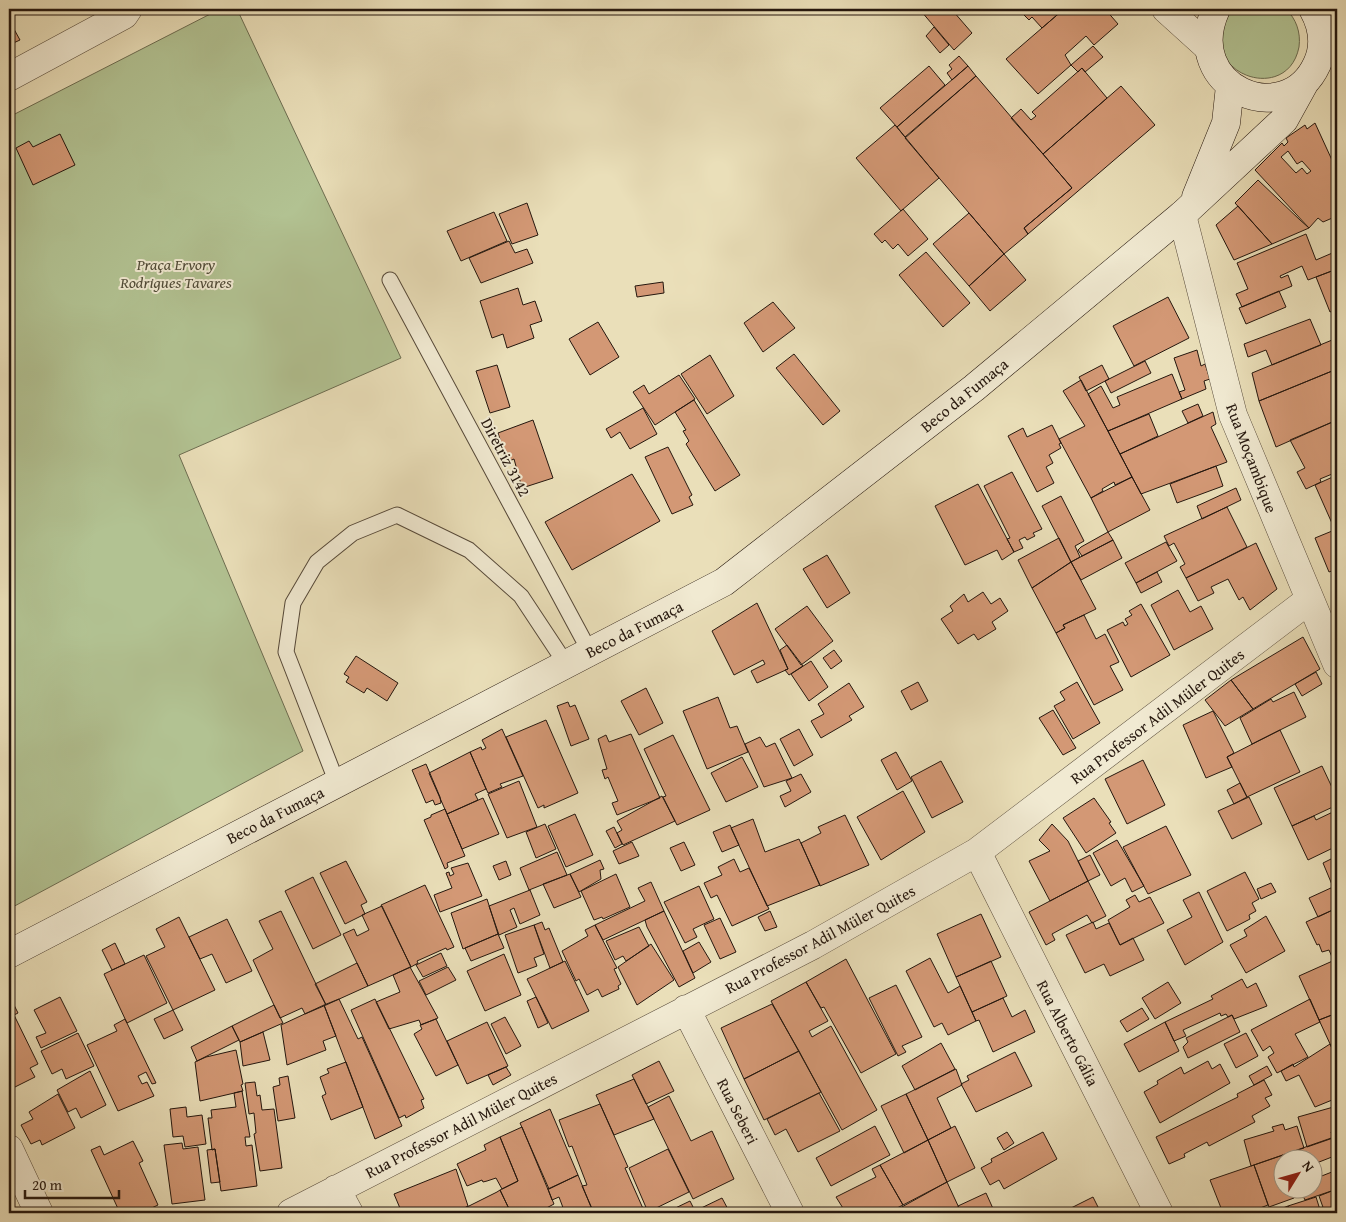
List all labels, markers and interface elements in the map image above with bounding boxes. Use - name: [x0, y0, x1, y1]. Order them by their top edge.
- park label: Praça Ervory Rodrigues Tavares: [119, 252, 232, 294]
- street label: Beco da Fumaça: [915, 352, 1013, 438]
- street label: Rua Moçambique: [1220, 400, 1284, 516]
- street label: Diretriz 3142: [475, 413, 537, 501]
- street label: Beco da Fumaça: [581, 594, 687, 664]
- street label: Rua Professor Adil Müler Quites: [1065, 642, 1249, 790]
- street label: Beco da Fumaça: [222, 780, 328, 850]
- street label: Rua Professor Adil Müler Quites: [720, 878, 920, 1000]
- street label: Rua Alberto Gália: [1031, 976, 1105, 1091]
- street label: Rua Professor Adil Müler Quites: [361, 1066, 561, 1184]
- street label: Rua Seberi: [711, 1074, 765, 1149]
- north arrow: [1274, 1150, 1324, 1200]
- text: N: [1298, 1156, 1320, 1176]
- scale bar: [25, 1167, 119, 1199]
- text: 20 m: [32, 1174, 63, 1195]

